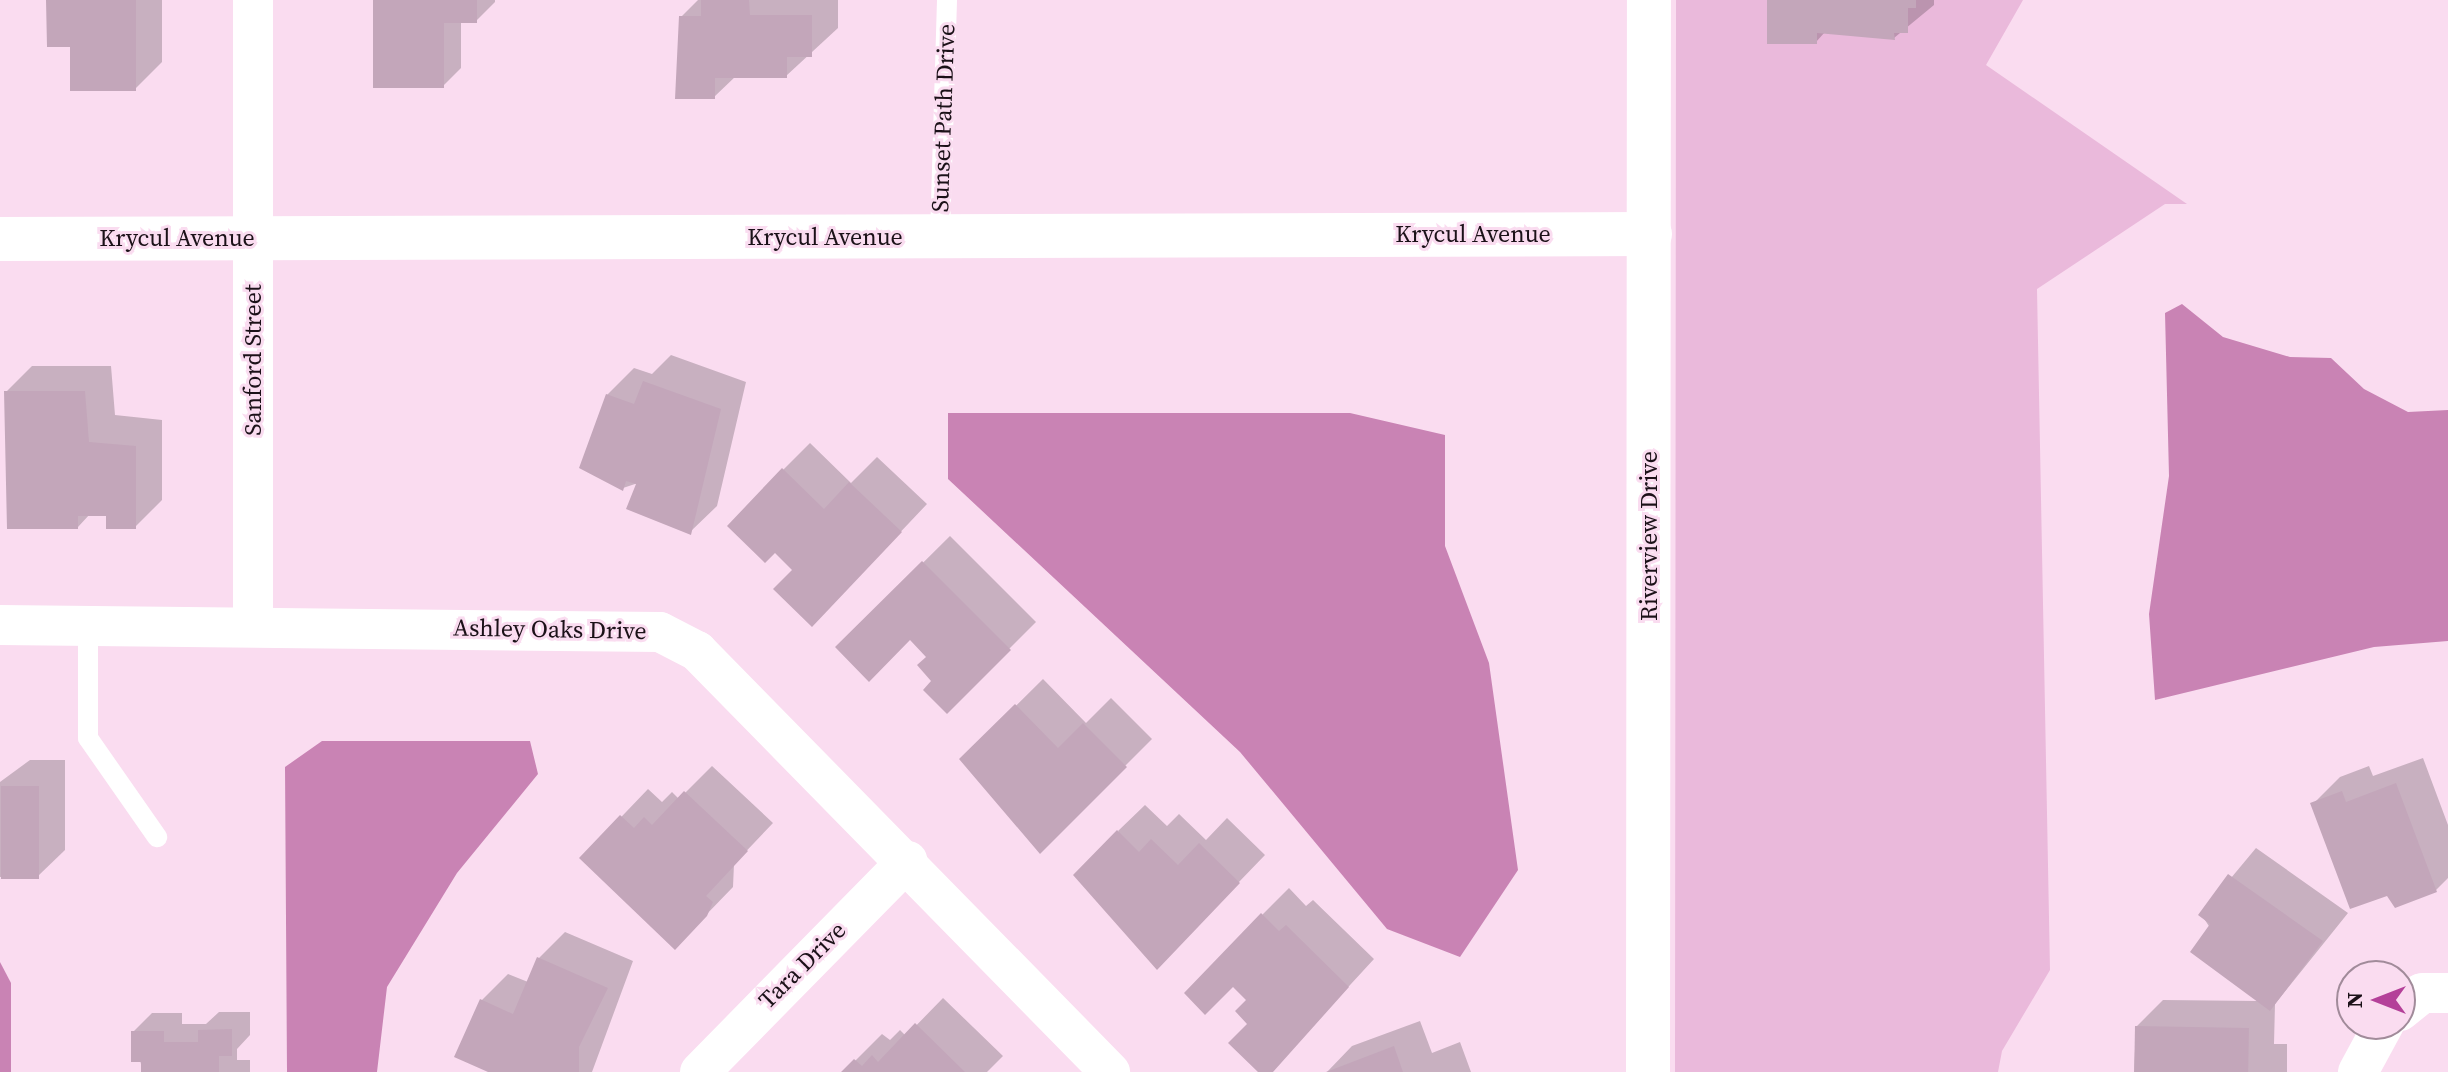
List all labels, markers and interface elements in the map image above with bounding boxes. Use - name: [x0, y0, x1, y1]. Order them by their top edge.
- street label: Sunset Path Drive: [925, 23, 961, 213]
- street label: Krycul Avenue: [1395, 220, 1551, 248]
- street label: Krycul Avenue: [747, 223, 903, 251]
- street label: Krycul Avenue: [99, 224, 255, 252]
- street label: Sanford Street: [239, 284, 267, 436]
- street label: Riverview Drive: [1635, 451, 1663, 621]
- street label: Ashley Oaks Drive: [453, 613, 647, 645]
- street label: Tara Drive: [753, 916, 851, 1014]
- north arrow: [2336, 960, 2416, 1040]
- text: N: [2339, 992, 2369, 1008]

